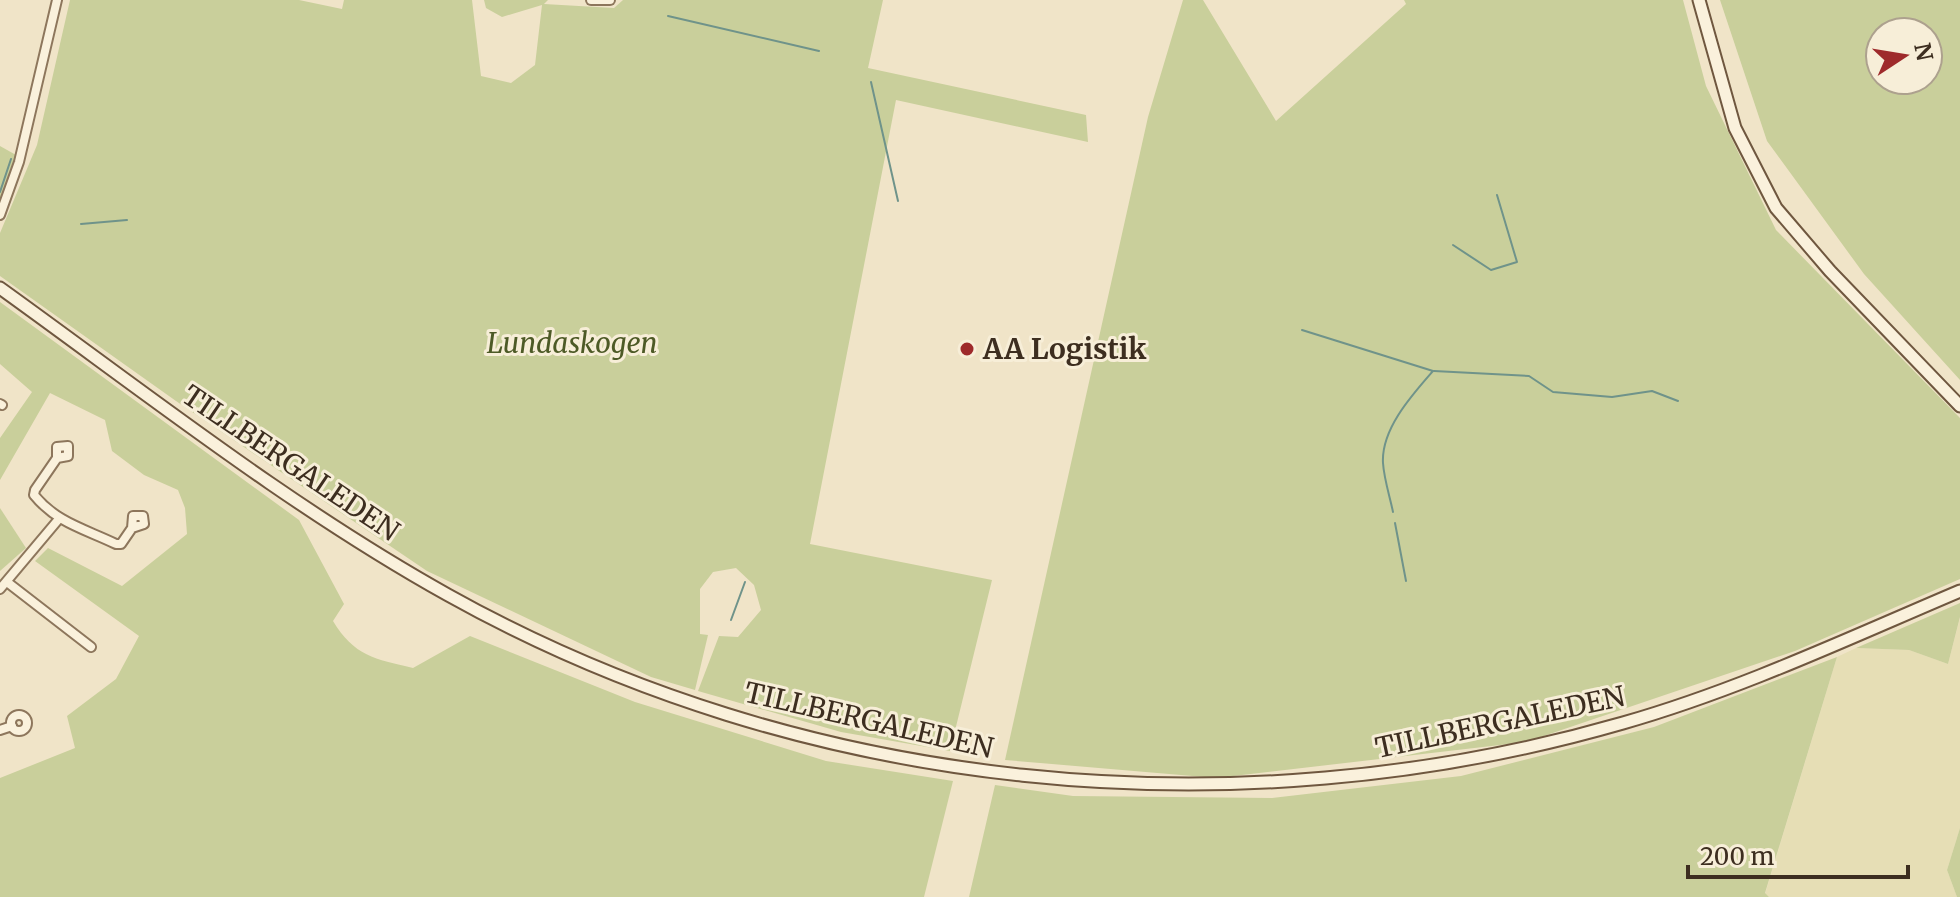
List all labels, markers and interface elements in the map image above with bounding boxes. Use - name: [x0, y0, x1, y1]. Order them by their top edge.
- north arrow: [1864, 16, 1944, 96]
- text: N: [1908, 40, 1939, 64]
- park label: Lundaskogen: [487, 325, 657, 361]
- place label: AA Logistik: [982, 331, 1147, 367]
- marker: AA Logistik: [958, 340, 976, 358]
- street label: TILLBERGALEDEN: [176, 377, 407, 549]
- street label: TILLBERGALEDEN: [741, 674, 997, 766]
- street label: TILLBERGALEDEN: [1372, 678, 1628, 766]
- scale bar: [1688, 829, 1908, 879]
- text: 200 m: [1700, 841, 1775, 872]

